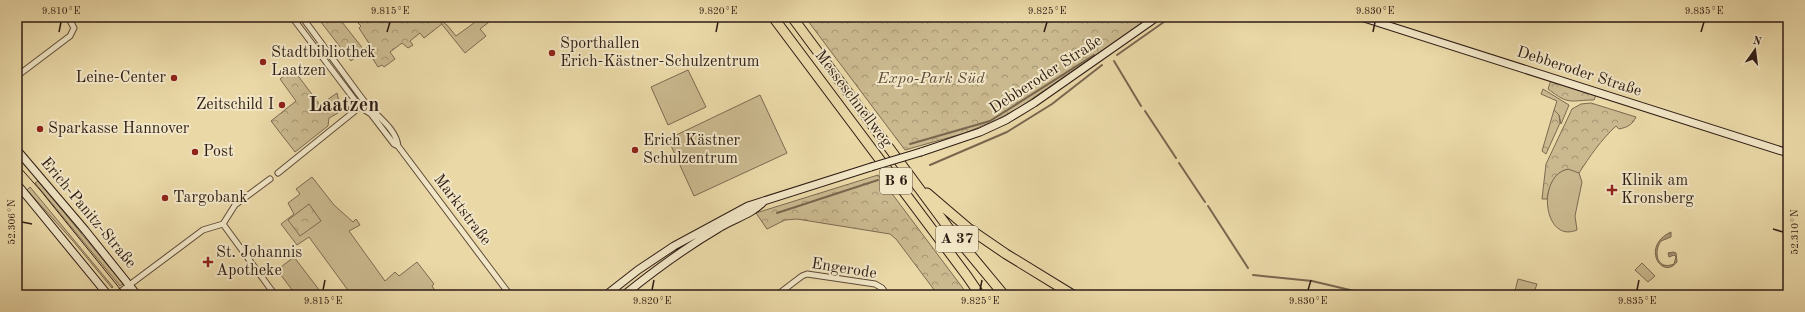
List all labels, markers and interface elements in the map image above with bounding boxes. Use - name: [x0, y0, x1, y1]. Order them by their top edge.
- text: 9.810°E: [42, 6, 80, 16]
- text: 9.815°E: [371, 6, 409, 16]
- text: 9.820°E: [699, 6, 737, 16]
- text: 9.825°E: [1028, 6, 1066, 16]
- text: 9.830°E: [1356, 6, 1394, 16]
- text: 9.835°E: [1685, 6, 1723, 16]
- north arrow: [1735, 30, 1775, 70]
- street label: Debberoder Straße: [987, 33, 1105, 117]
- text: N: [1752, 35, 1763, 48]
- place label: Sporthallen Erich-Kästner-Schulzentrum: [560, 36, 760, 70]
- street label: Debberoder Straße: [1514, 44, 1644, 100]
- place label: Stadtbibliothek Laatzen: [271, 45, 376, 79]
- street label: Messeschnellweg: [811, 47, 895, 151]
- marker: Sporthallen Erich-Kästner-Schulzentrum: [547, 48, 557, 58]
- marker: Stadtbibliothek Laatzen: [258, 57, 268, 67]
- place label: Leine-Center: [75, 70, 166, 86]
- park label: Expo-Park Süd: [876, 71, 985, 87]
- marker: Leine-Center: [169, 73, 179, 83]
- district label: Laatzen: [309, 96, 379, 116]
- place label: Zeitschild I: [196, 97, 274, 113]
- marker: Zeitschild I: [277, 100, 287, 110]
- place label: Sparkasse Hannover: [48, 121, 190, 137]
- marker: Sparkasse Hannover: [35, 124, 45, 134]
- place label: Erich Kästner Schulzentrum: [643, 133, 741, 167]
- place label: Post: [203, 144, 234, 160]
- marker: Erich Kästner Schulzentrum: [630, 145, 640, 155]
- marker: Post: [190, 147, 200, 157]
- street label: Erich-Panitz-Straße: [37, 155, 139, 271]
- road number: B 6: [880, 168, 912, 194]
- street label: Marktstraße: [430, 171, 494, 249]
- place label: Klinik am Kronsberg: [1621, 173, 1694, 207]
- marker: Klinik am Kronsberg: [1606, 184, 1618, 196]
- place label: Targobank: [173, 190, 248, 206]
- marker: Targobank: [160, 193, 170, 203]
- text: 52.306°N: [7, 199, 17, 245]
- text: 52.310°N: [1790, 209, 1800, 255]
- road number: A 37: [936, 226, 978, 252]
- place label: St. Johannis Apotheke: [216, 245, 302, 279]
- street label: Engerode: [810, 256, 878, 282]
- marker: St. Johannis Apotheke: [203, 257, 213, 267]
- text: 9.815°E: [304, 296, 342, 306]
- text: 9.820°E: [633, 296, 671, 306]
- text: 9.825°E: [961, 296, 999, 306]
- text: 9.830°E: [1289, 296, 1327, 306]
- text: 9.835°E: [1618, 296, 1656, 306]

